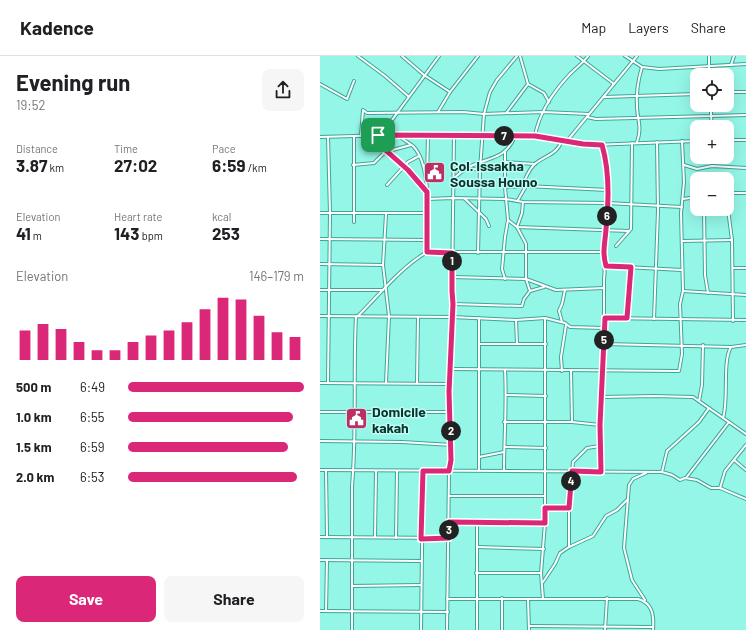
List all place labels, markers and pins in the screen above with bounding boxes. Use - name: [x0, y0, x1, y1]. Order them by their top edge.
- pin: [361, 118, 395, 152]
- pin: 7: [494, 126, 514, 146]
- place label: Col. Issakha Soussa Houno: [450, 157, 538, 190]
- public building icon: Col. Issakha Soussa Houno: [422, 160, 448, 186]
- pin: 6: [597, 206, 617, 226]
- pin: 1: [442, 251, 462, 271]
- pin: 5: [594, 330, 614, 350]
- place label: Domicile kakah: [372, 403, 426, 436]
- public building icon: Domicile kakah: [343, 406, 369, 432]
- pin: 2: [441, 421, 461, 441]
- pin: 4: [561, 471, 581, 491]
- pin: 3: [439, 520, 459, 540]

